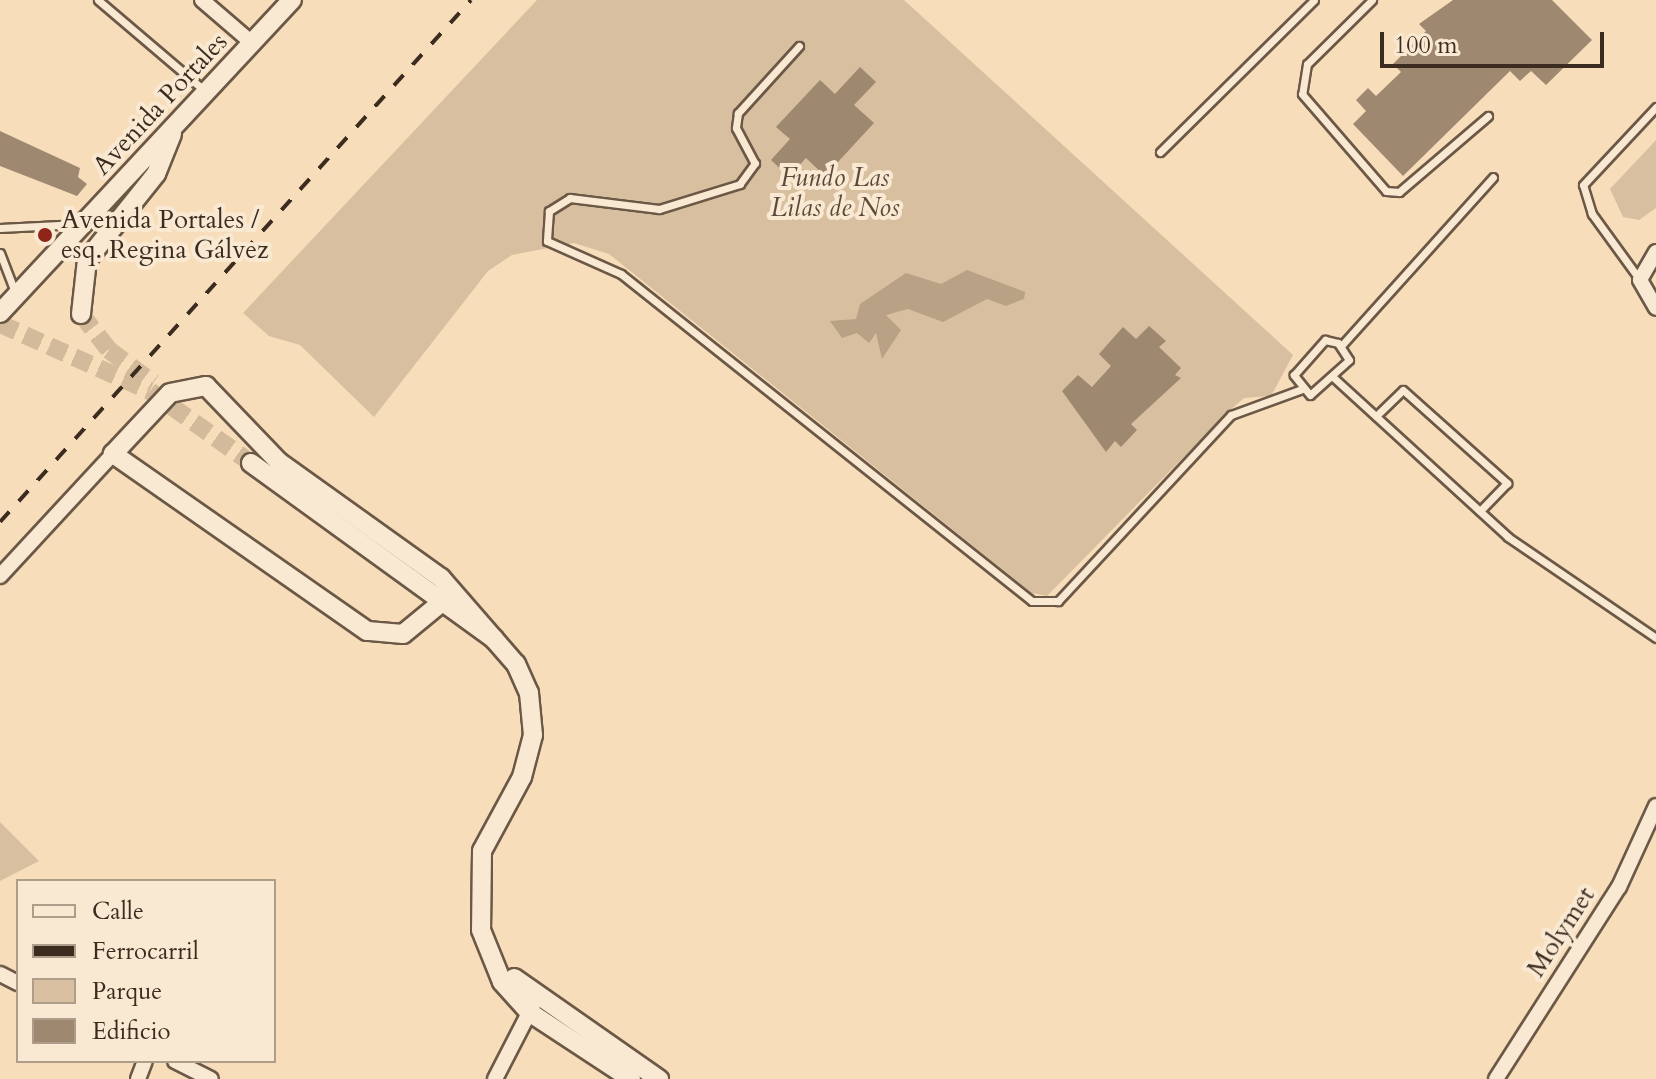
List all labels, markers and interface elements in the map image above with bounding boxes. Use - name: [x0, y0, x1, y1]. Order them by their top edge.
- scale bar: [1384, 16, 1608, 66]
- street label: Avenida Portales: [86, 26, 234, 182]
- text: 100 m: [1394, 29, 1458, 62]
- park label: Fundo Las Lilas de Nos: [770, 162, 900, 224]
- place label: Avenida Portales / esq. Regina Gálvez: [61, 204, 269, 266]
- marker: Avenida Portales / esq. Regina Gálvez: [36, 226, 54, 244]
- legend: [16, 879, 276, 1063]
- street label: Molymet: [1520, 881, 1602, 983]
- text: Calle: [92, 895, 144, 928]
- text: Ferrocarril: [92, 935, 199, 968]
- text: Parque: [92, 975, 162, 1008]
- text: Edificio: [92, 1015, 171, 1048]

